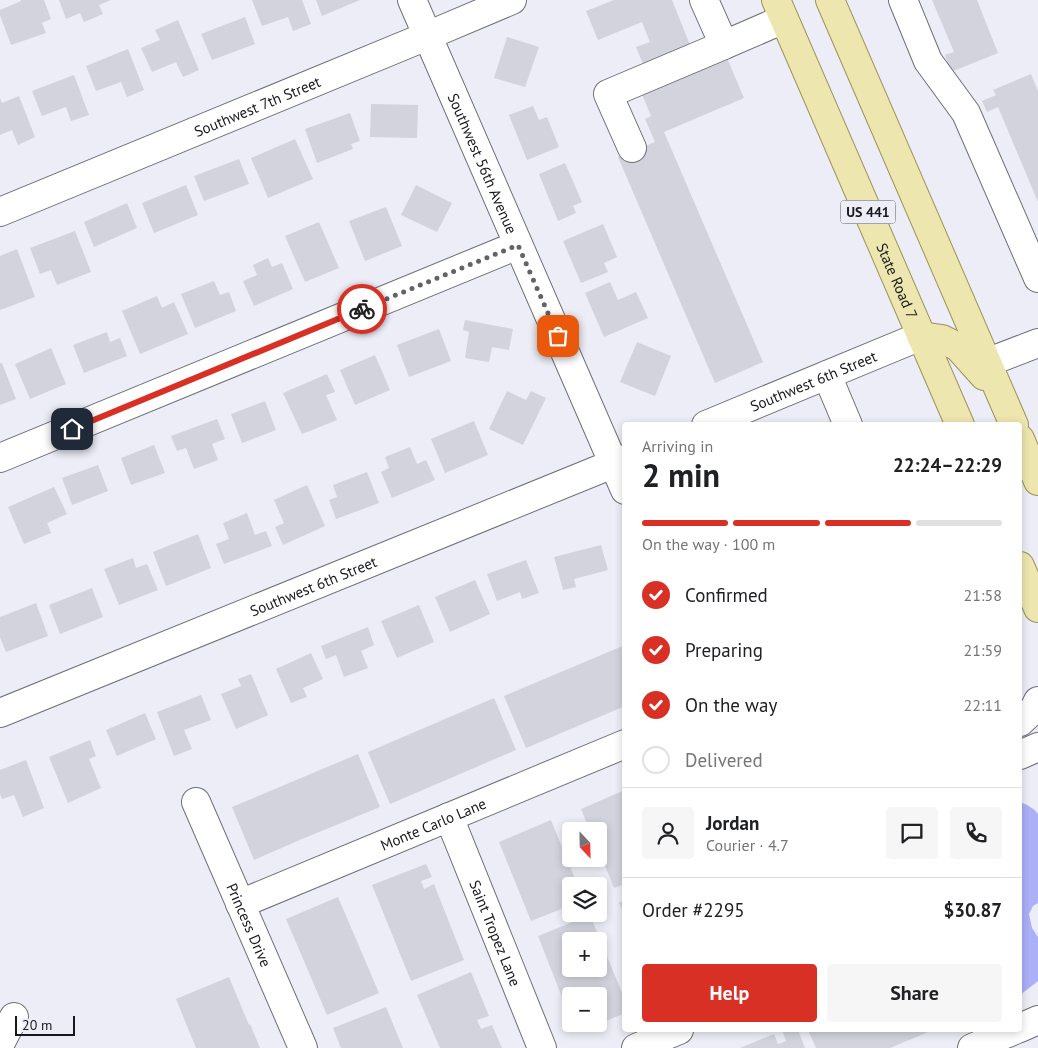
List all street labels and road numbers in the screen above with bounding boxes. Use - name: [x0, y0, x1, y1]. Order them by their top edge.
- street label: Southwest 7th Street: [191, 72, 323, 141]
- street label: Southwest 56th Avenue: [444, 90, 522, 236]
- road number: US 441: [840, 200, 896, 223]
- street label: State Road 7: [873, 240, 922, 322]
- street label: Southwest 6th Street: [747, 346, 879, 415]
- street label: Southwest 6th Street: [247, 551, 379, 620]
- street label: Monte Carlo Lane: [377, 793, 489, 854]
- street label: Saint Tropez Lane: [466, 877, 526, 989]
- street label: Princess Drive: [223, 880, 276, 970]

